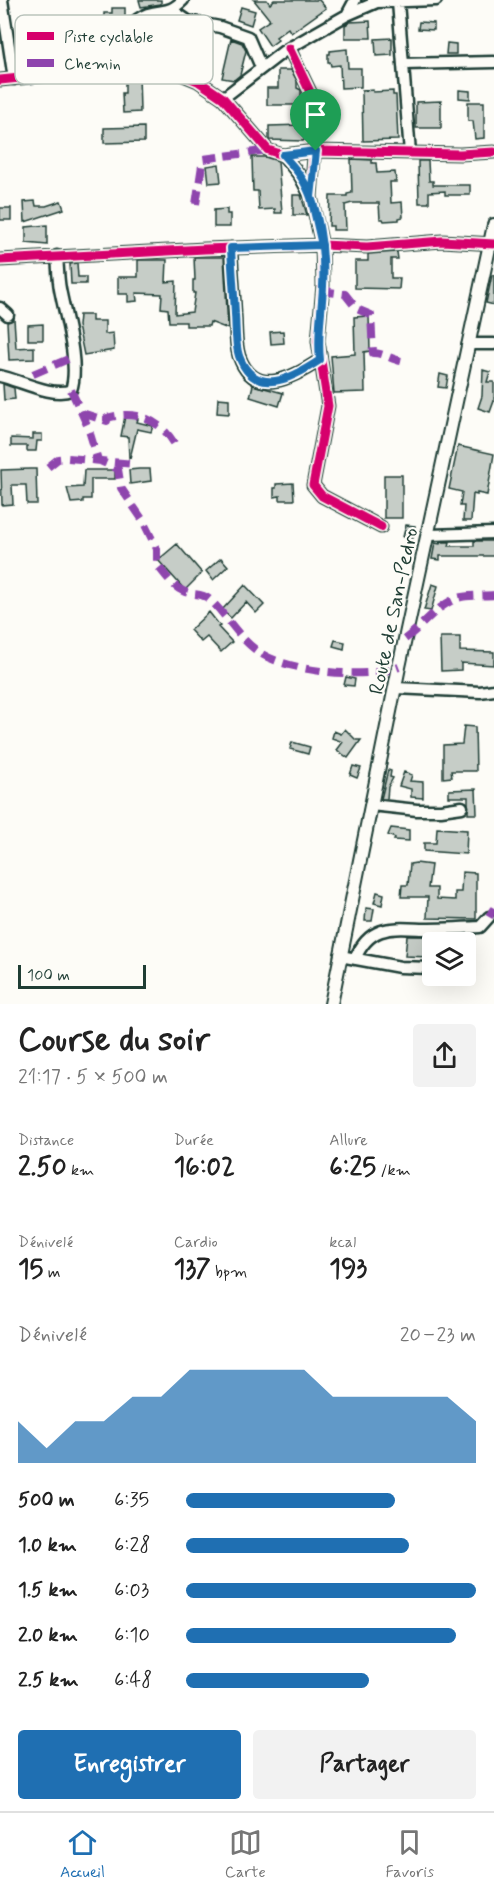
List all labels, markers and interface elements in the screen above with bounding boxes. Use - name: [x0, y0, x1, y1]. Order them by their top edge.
- legend: [15, 15, 213, 84]
- text: Piste cyclable: [64, 27, 153, 48]
- text: Chemin: [64, 54, 121, 75]
- pin: [290, 89, 341, 151]
- icon: arrive: [299, 98, 332, 131]
- street label: Route de San-Pedro: [363, 525, 425, 697]
- map controls: [422, 932, 476, 986]
- button: layers: [422, 932, 476, 986]
- scale bar: [18, 962, 146, 989]
- text: 100 m: [27, 965, 70, 986]
- text: Course du soir: [18, 1019, 210, 1063]
- button: share: [413, 1024, 476, 1087]
- text: 21:17 · 5 × 500 m: [18, 1064, 168, 1091]
- text: Distance: [18, 1130, 74, 1151]
- text: Durée: [174, 1130, 214, 1151]
- text: Allure: [329, 1130, 368, 1151]
- text: 2.50: [18, 1151, 67, 1185]
- text: 16:02: [174, 1151, 235, 1185]
- text: 6:25: [329, 1151, 376, 1185]
- text: km: [67, 1160, 94, 1181]
- text: /km: [376, 1160, 411, 1181]
- text: Dénivelé: [18, 1232, 73, 1253]
- text: Cardio: [174, 1232, 218, 1253]
- text: kcal: [329, 1232, 356, 1253]
- text: 15: [18, 1253, 43, 1287]
- text: 137: [174, 1253, 211, 1287]
- text: 193: [329, 1253, 367, 1287]
- text: m: [43, 1262, 61, 1283]
- text: bpm: [211, 1262, 247, 1283]
- text: Dénivelé: [18, 1322, 87, 1349]
- text: 20–23 m: [400, 1322, 476, 1349]
- text: 500 m: [18, 1487, 75, 1514]
- text: 6:35: [114, 1487, 149, 1514]
- text: 1.0 km: [18, 1532, 77, 1559]
- text: 6:28: [114, 1532, 150, 1559]
- text: 1.5 km: [18, 1577, 78, 1604]
- text: 6:03: [114, 1577, 149, 1604]
- text: 2.0 km: [18, 1622, 78, 1649]
- text: 6:10: [114, 1622, 150, 1649]
- text: 2.5 km: [18, 1667, 79, 1694]
- text: 6:48: [114, 1667, 152, 1694]
- button: Enregistrer: [18, 1730, 241, 1799]
- button: Partager: [253, 1730, 476, 1799]
- tab: Accueil: [60, 1826, 105, 1883]
- tab: Carte: [225, 1826, 266, 1883]
- tab: Favoris: [385, 1826, 434, 1883]

